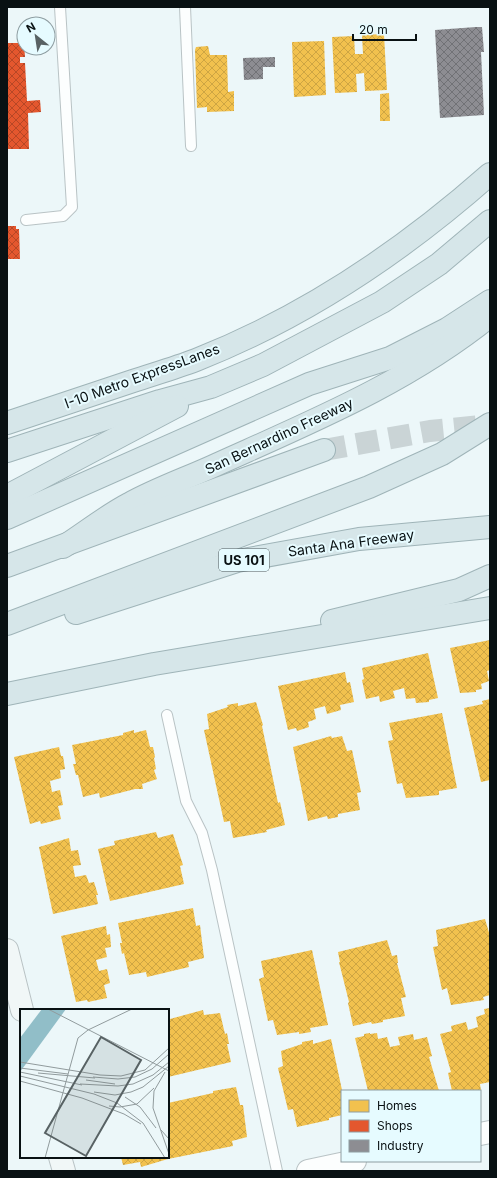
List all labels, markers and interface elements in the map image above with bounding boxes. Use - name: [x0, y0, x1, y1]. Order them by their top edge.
- north arrow: [16, 16, 56, 56]
- scale bar: [353, 16, 416, 42]
- text: N: [24, 19, 38, 35]
- text: 20 m: [359, 22, 388, 37]
- street label: I-10 Metro ExpressLanes: [62, 340, 222, 412]
- street label: San Bernardino Freeway: [202, 394, 356, 477]
- street label: Santa Ana Freeway: [287, 525, 415, 560]
- road number: US 101: [219, 549, 269, 571]
- inset map: [20, 1009, 169, 1158]
- legend: [341, 1090, 481, 1162]
- text: Homes: [377, 1098, 417, 1113]
- text: Shops: [377, 1118, 413, 1133]
- text: Industry: [377, 1138, 424, 1153]

